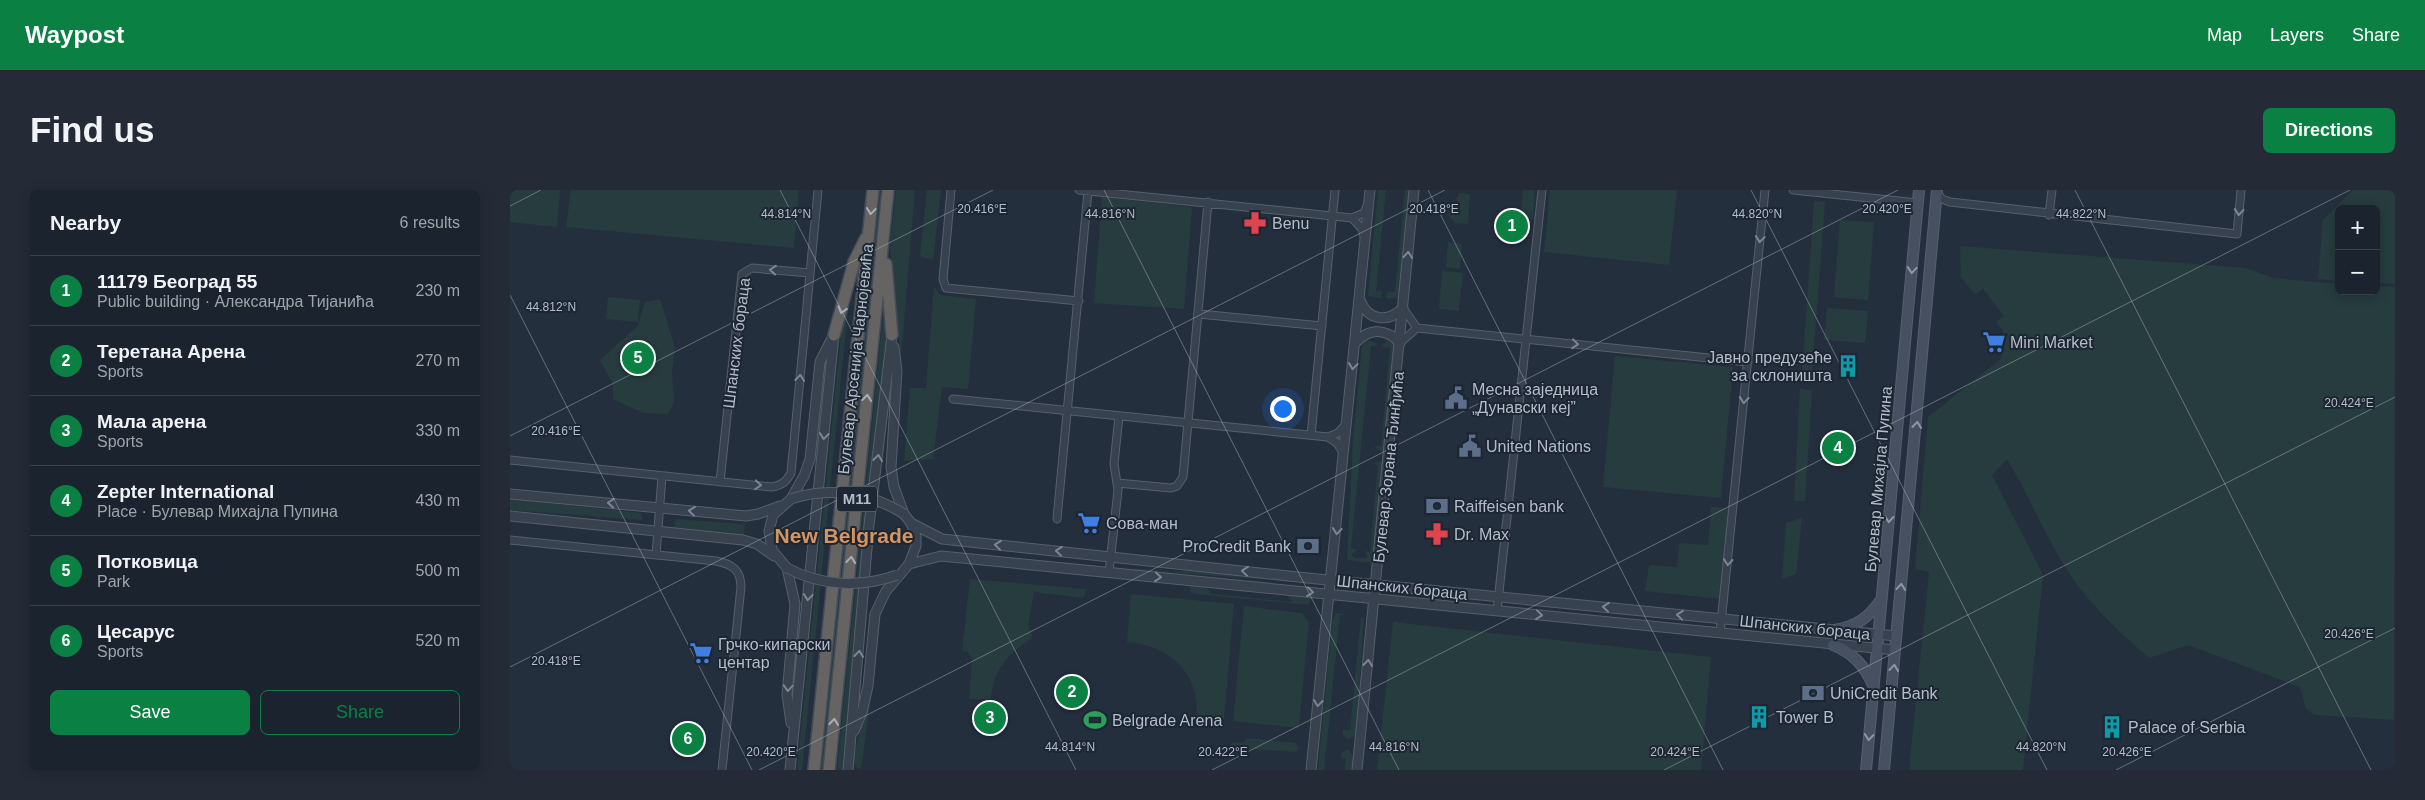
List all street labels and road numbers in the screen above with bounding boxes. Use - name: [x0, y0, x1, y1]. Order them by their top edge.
- street label: Булевар Арсенија Чарнојевића: [835, 243, 876, 475]
- street label: Шпанских бораца: [720, 277, 753, 409]
- street label: Булевар Зорана Ђинђића: [1370, 370, 1407, 564]
- street label: Булевар Михајла Пупина: [1862, 385, 1895, 573]
- road number: M11: [837, 486, 877, 512]
- street label: Шпанских бораца: [1336, 572, 1468, 603]
- street label: Шпанских бораца: [1739, 612, 1871, 643]

